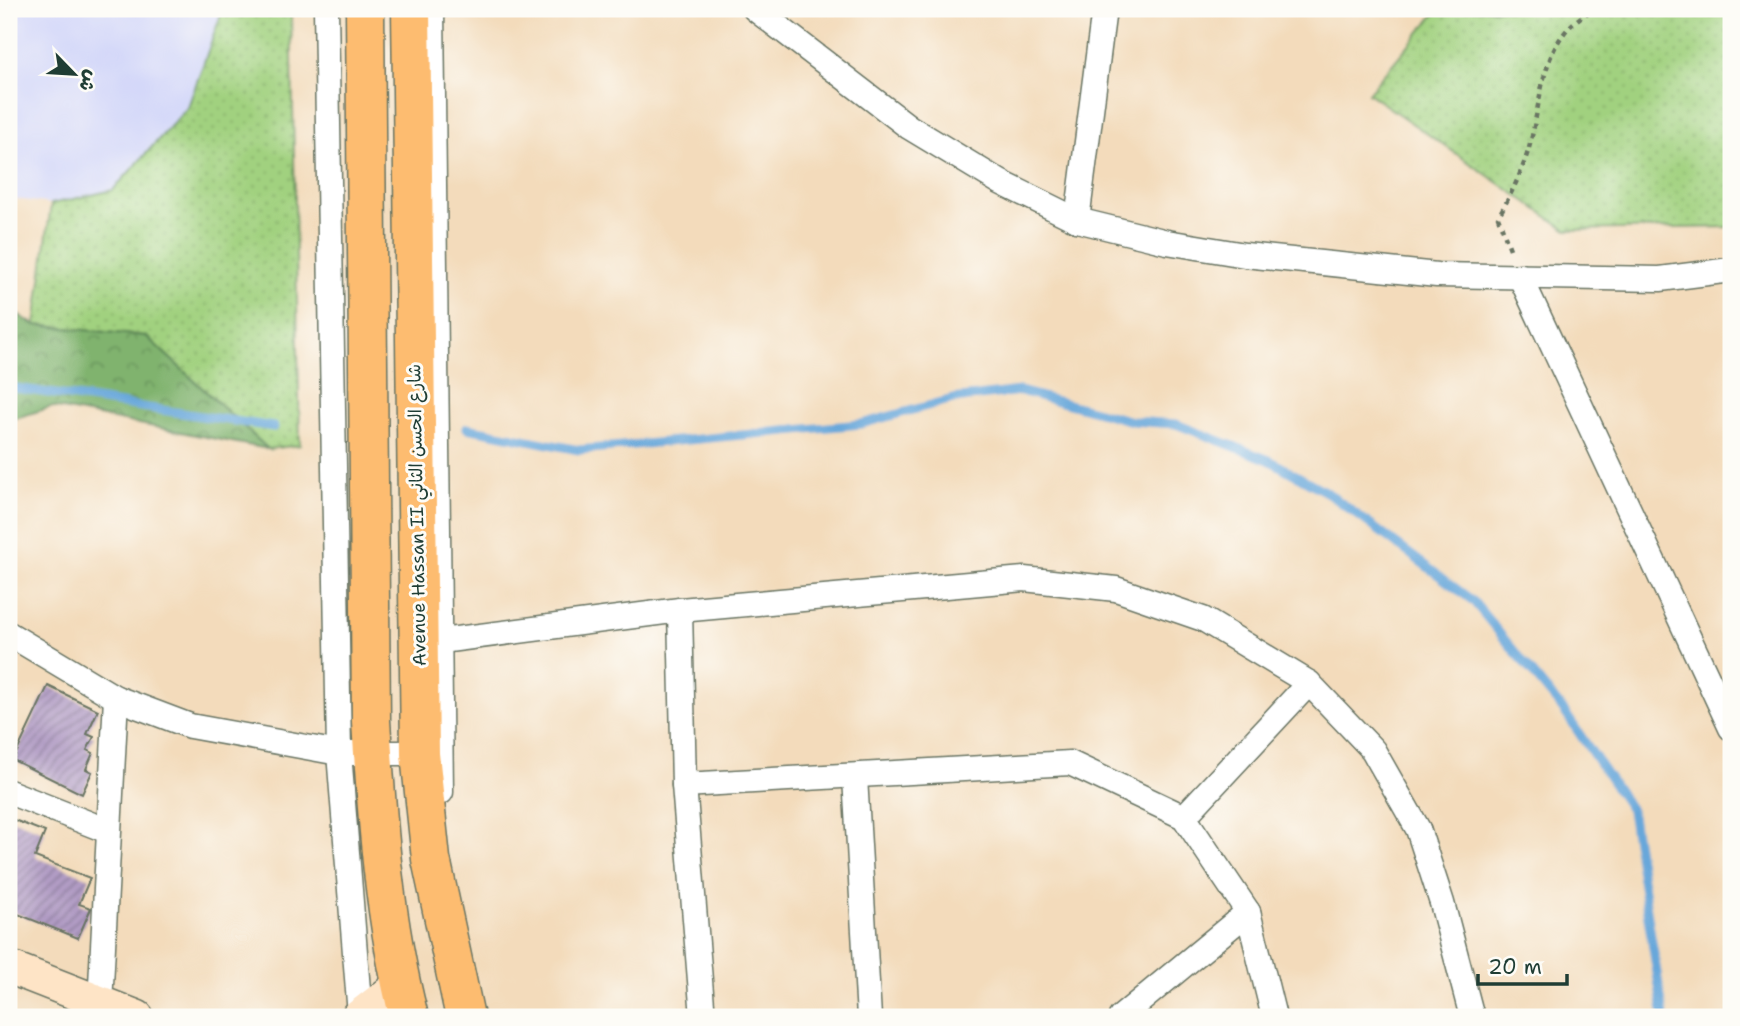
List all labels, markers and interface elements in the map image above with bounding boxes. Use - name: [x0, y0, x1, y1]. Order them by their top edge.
- north arrow: [38, 38, 108, 108]
- text: ش: [73, 66, 105, 96]
- street label: Avenue Hassan II شارع الحسن الثاني: [402, 364, 436, 666]
- scale bar: [1478, 942, 1567, 986]
- text: 20 m: [1488, 953, 1542, 981]

